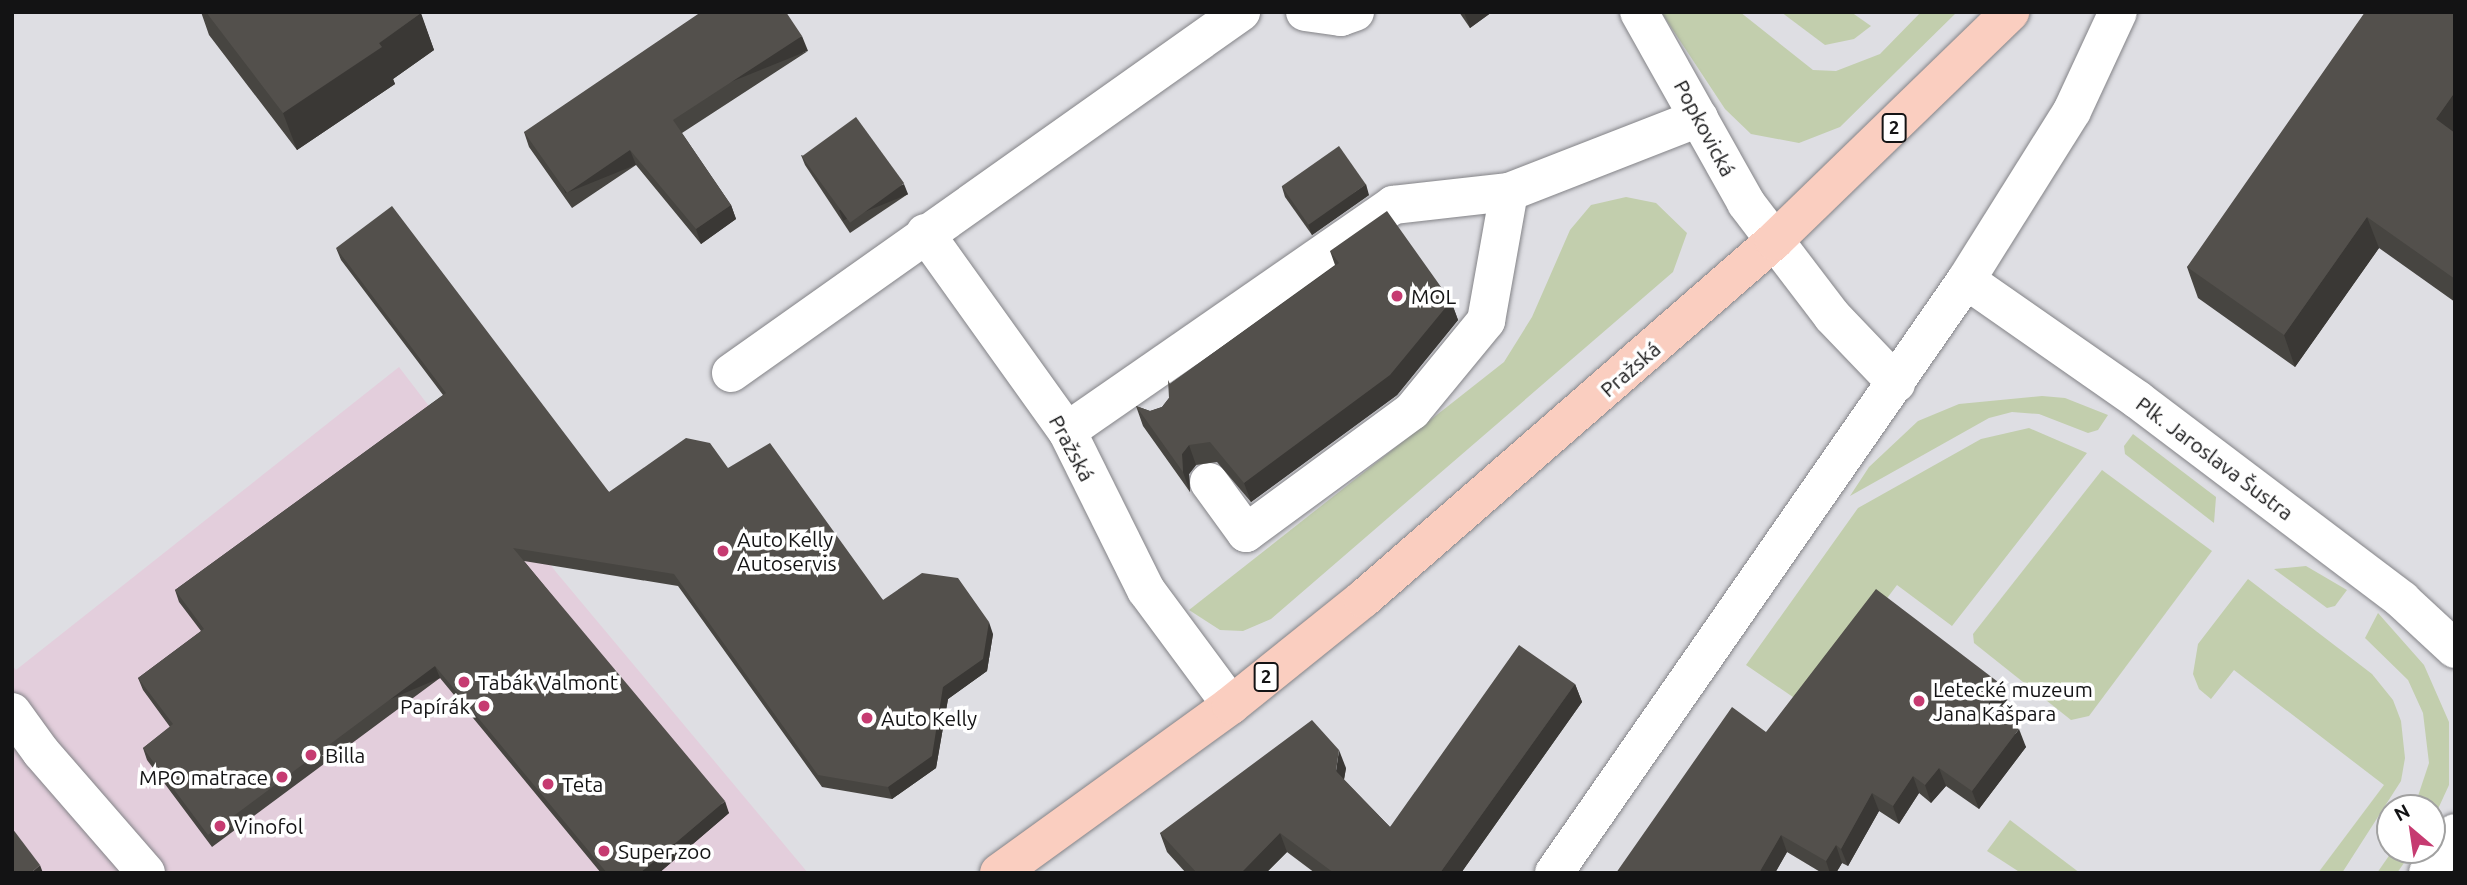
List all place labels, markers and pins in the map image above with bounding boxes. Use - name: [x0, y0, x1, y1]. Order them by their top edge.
- place label: MOL: [1411, 283, 1456, 309]
- marker: MOL: [1389, 288, 1405, 304]
- place label: Auto Kelly Autoservis: [737, 526, 837, 576]
- marker: Auto Kelly Autoservis: [715, 543, 731, 559]
- place label: Tabák Valmont: [478, 669, 618, 695]
- marker: Tabák Valmont: [456, 674, 472, 690]
- place label: Letecké muzeum Jana Kašpara: [1933, 676, 2093, 726]
- place label: Papírák: [400, 693, 470, 719]
- marker: Letecké muzeum Jana Kašpara: [1911, 693, 1927, 709]
- marker: Papírák: [476, 698, 492, 714]
- place label: Auto Kelly: [881, 705, 977, 731]
- marker: Auto Kelly: [859, 710, 875, 726]
- place label: Billa: [325, 742, 365, 768]
- marker: Billa: [303, 747, 319, 763]
- place label: MPO matrace: [139, 764, 268, 790]
- marker: MPO matrace: [274, 769, 290, 785]
- place label: Teta: [562, 771, 603, 797]
- marker: Teta: [540, 776, 556, 792]
- place label: Vinofol: [234, 813, 303, 839]
- marker: Vinofol: [212, 818, 228, 834]
- place label: Super zoo: [618, 838, 712, 864]
- marker: Super zoo: [596, 843, 612, 859]

